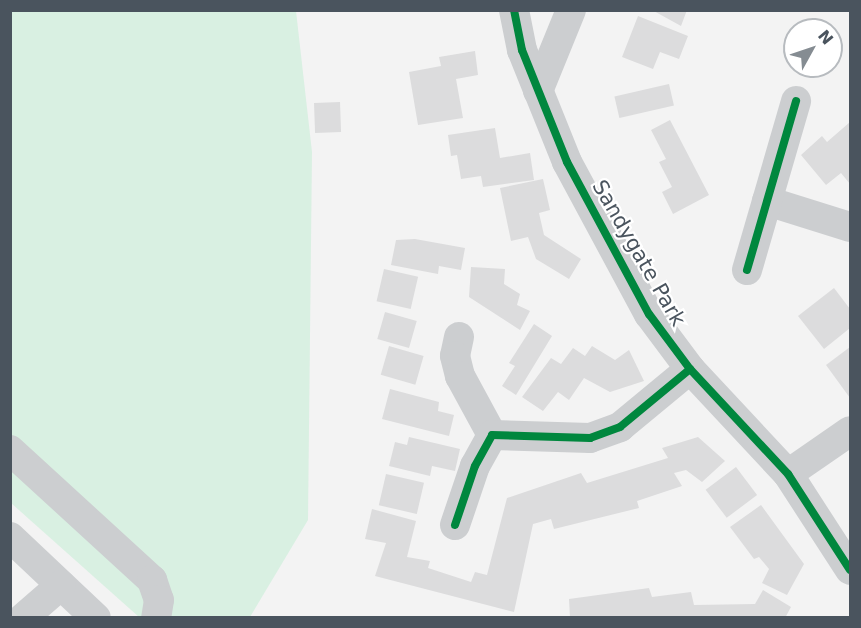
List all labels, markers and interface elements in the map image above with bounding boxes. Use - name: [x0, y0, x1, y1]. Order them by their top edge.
- north arrow: [783, 18, 843, 78]
- text: N: [814, 26, 837, 49]
- street label: Sandygate Park: [587, 175, 691, 331]

